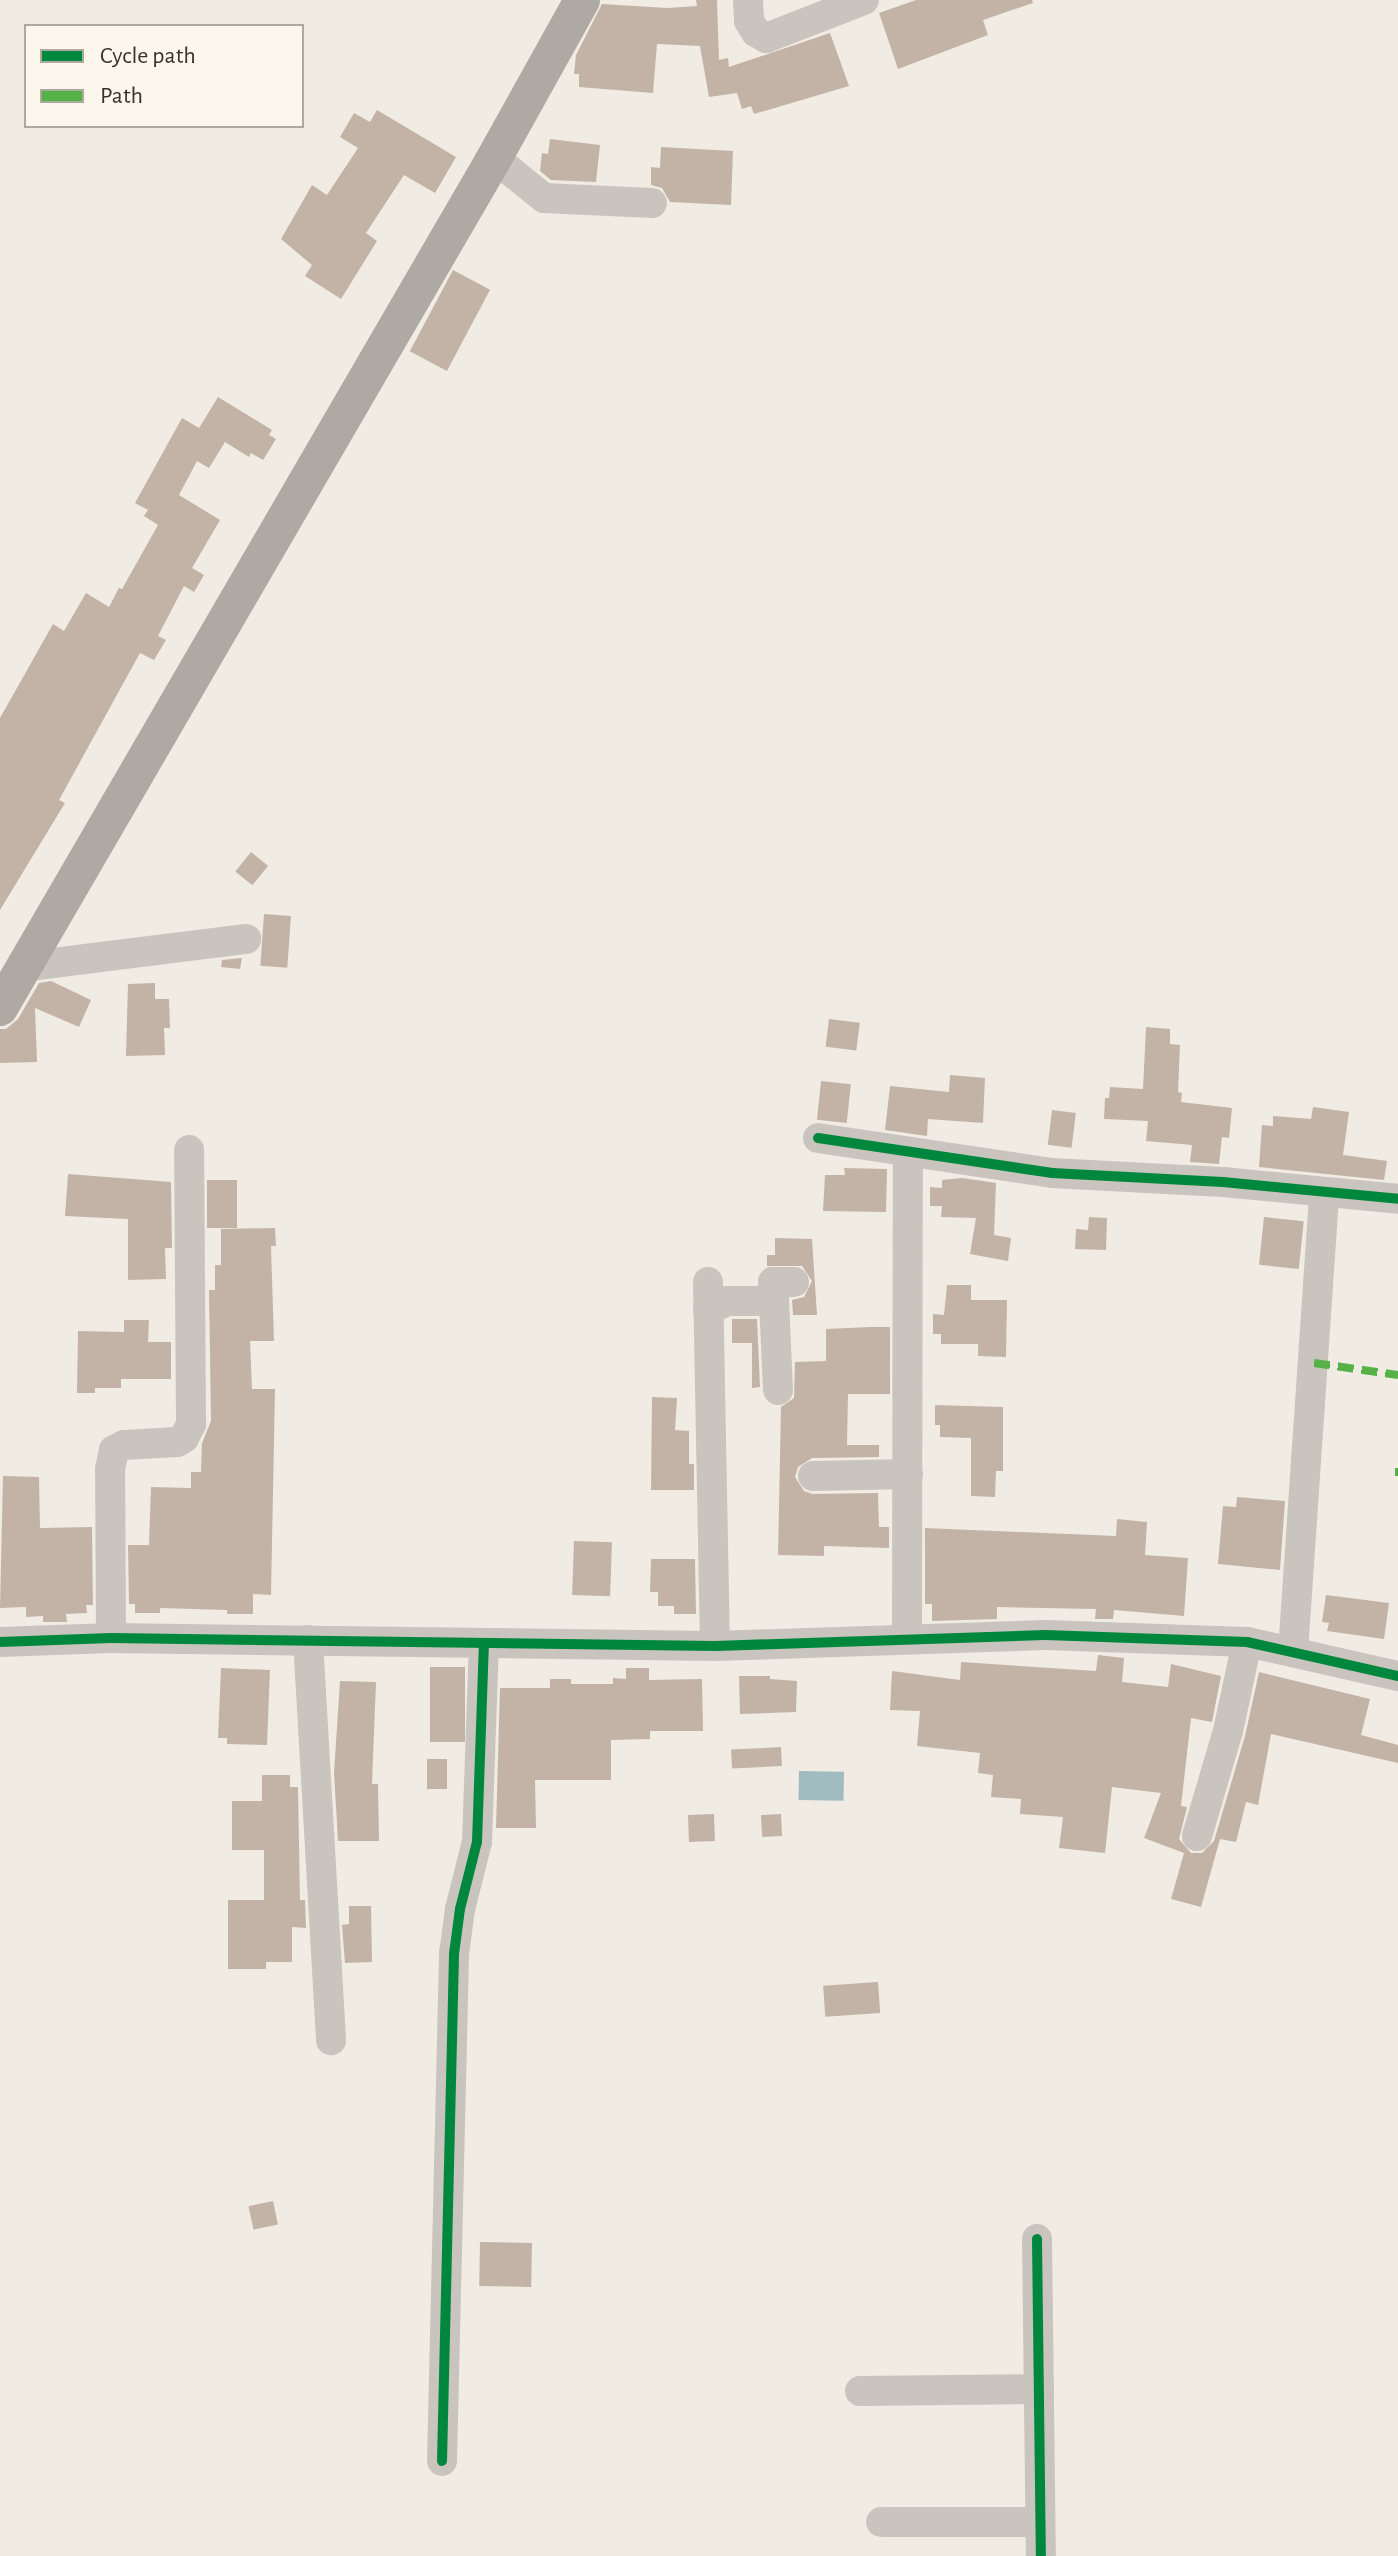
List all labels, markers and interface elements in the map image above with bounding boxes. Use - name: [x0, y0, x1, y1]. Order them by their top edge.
- legend: [24, 24, 304, 128]
- text: Cycle path: [100, 44, 196, 68]
- text: Path: [100, 84, 143, 108]

